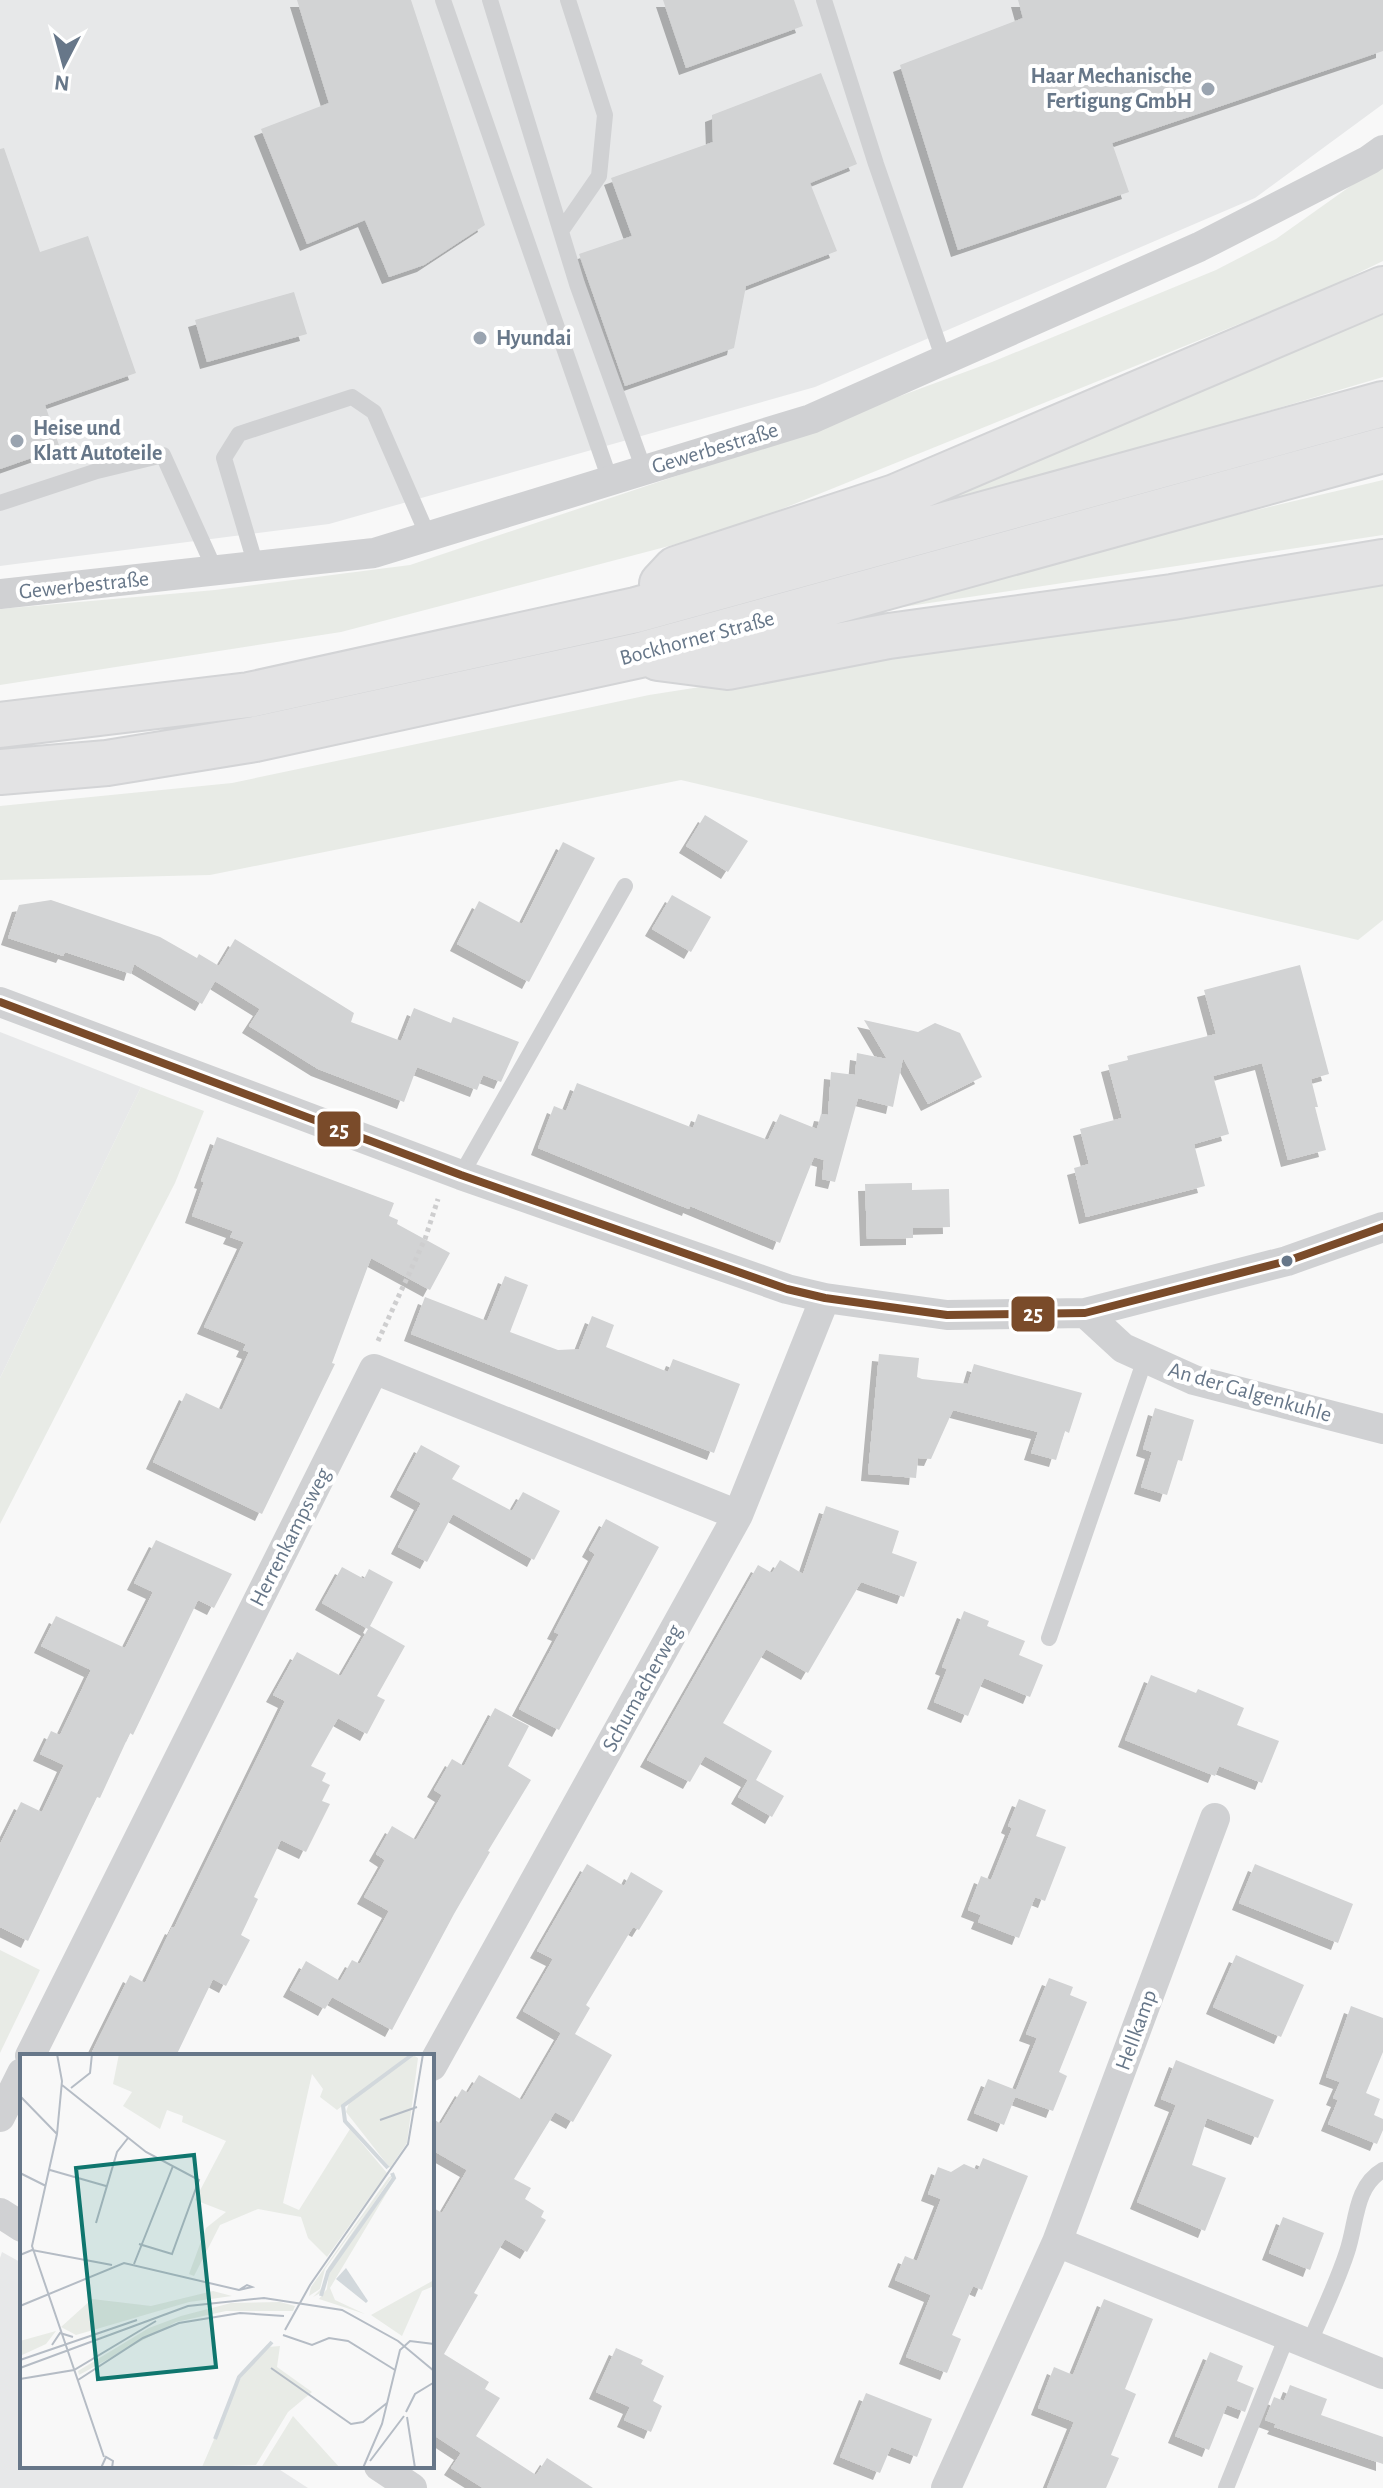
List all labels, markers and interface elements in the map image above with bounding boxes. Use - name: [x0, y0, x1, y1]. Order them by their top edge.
- north arrow: [24, 24, 104, 104]
- place label: Haar Mechanische Fertigung GmbH: [1031, 65, 1192, 112]
- text: N: [53, 71, 71, 95]
- marker: Haar Mechanische Fertigung GmbH: [1199, 80, 1217, 98]
- place label: Hyundai: [496, 327, 571, 350]
- marker: Hyundai: [471, 329, 489, 347]
- place label: Heise und Klatt Autoteile: [33, 417, 162, 464]
- street label: Gewerbestraße: [649, 418, 781, 478]
- marker: Heise und Klatt Autoteile: [8, 432, 26, 450]
- street label: Gewerbestraße: [18, 567, 150, 603]
- street label: Bockhorner Straße: [617, 607, 777, 669]
- line badge: 25: [316, 1110, 362, 1148]
- text: 25: [329, 1119, 349, 1141]
- unlabelled marker: [1279, 1253, 1295, 1269]
- line badge: 25: [1010, 1295, 1056, 1333]
- text: 25: [1023, 1303, 1043, 1325]
- street label: An der Galgenkuhle: [1166, 1358, 1334, 1426]
- street label: Herrenkampsweg: [246, 1464, 334, 1610]
- street label: Schumacherweg: [598, 1621, 686, 1755]
- street label: Hellkamp: [1111, 1987, 1161, 2073]
- inset map: [20, 2054, 434, 2468]

